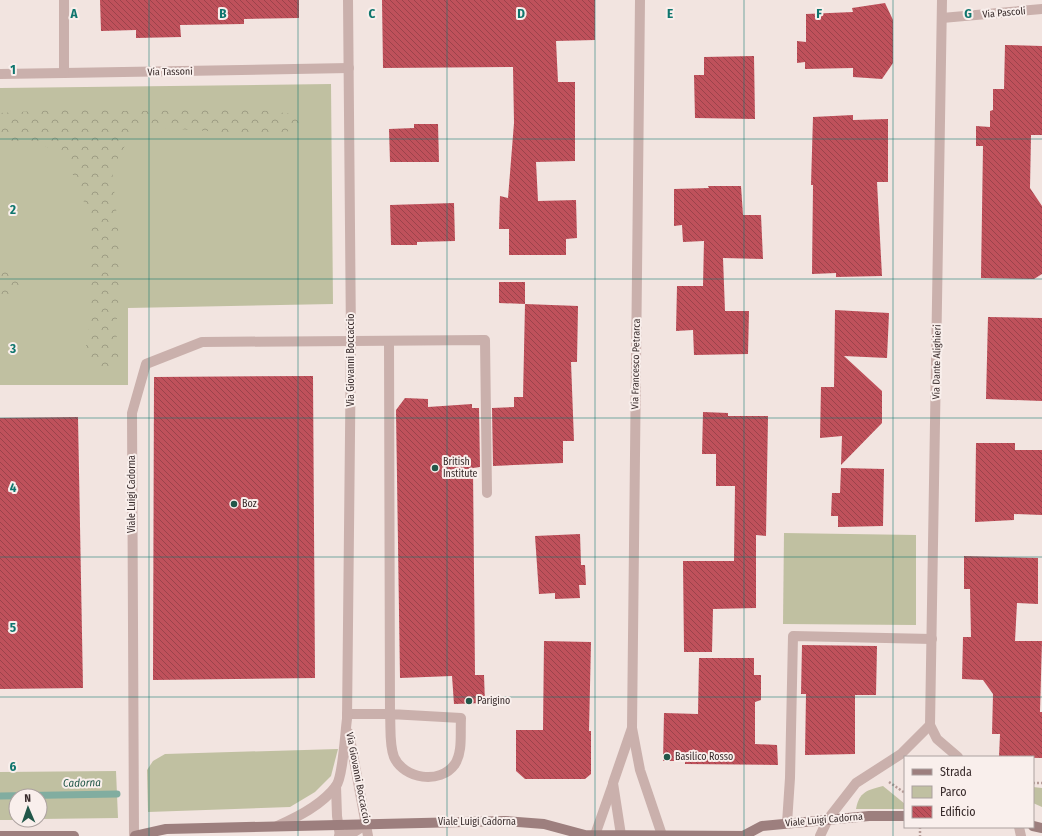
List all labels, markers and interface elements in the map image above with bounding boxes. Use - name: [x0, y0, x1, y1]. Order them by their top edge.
- street label: Via Pascoli: [982, 5, 1026, 21]
- text: A: [69, 6, 78, 21]
- text: B: [219, 6, 227, 21]
- text: C: [369, 6, 376, 21]
- text: D: [517, 6, 525, 21]
- text: E: [667, 6, 673, 21]
- text: F: [816, 6, 822, 21]
- text: G: [964, 6, 972, 21]
- text: 1: [10, 62, 16, 77]
- street label: Via Tassoni: [147, 66, 193, 78]
- text: 2: [9, 202, 16, 217]
- street label: Via Giovanni Boccaccio: [345, 314, 357, 407]
- street label: Via Francesco Petrarca: [629, 318, 643, 409]
- street label: Via Dante Alighieri: [930, 324, 944, 400]
- text: 3: [9, 341, 16, 356]
- street label: Viale Luigi Cadorna: [126, 455, 138, 533]
- place label: British Institute: [443, 456, 478, 480]
- marker: British Institute: [430, 463, 440, 473]
- text: 4: [10, 480, 17, 495]
- place label: Boz: [242, 498, 257, 510]
- marker: Boz: [229, 499, 239, 509]
- text: 5: [10, 620, 16, 635]
- place label: Parigino: [477, 695, 510, 707]
- marker: Parigino: [464, 696, 474, 706]
- street label: Via Giovanni Boccaccio: [343, 731, 373, 825]
- place label: Basilico Rosso: [675, 751, 733, 763]
- marker: Basilico Rosso: [662, 752, 672, 762]
- legend: [904, 756, 1034, 828]
- text: 6: [10, 759, 17, 774]
- text: Strada: [940, 765, 972, 779]
- water label: Cadorna: [63, 776, 101, 790]
- text: Parco: [940, 785, 967, 799]
- north arrow: [8, 788, 48, 828]
- text: N: [24, 792, 31, 805]
- text: Edificio: [940, 805, 976, 819]
- street label: Viale Luigi Cadorna: [785, 811, 863, 829]
- street label: Viale Luigi Cadorna: [438, 816, 516, 828]

